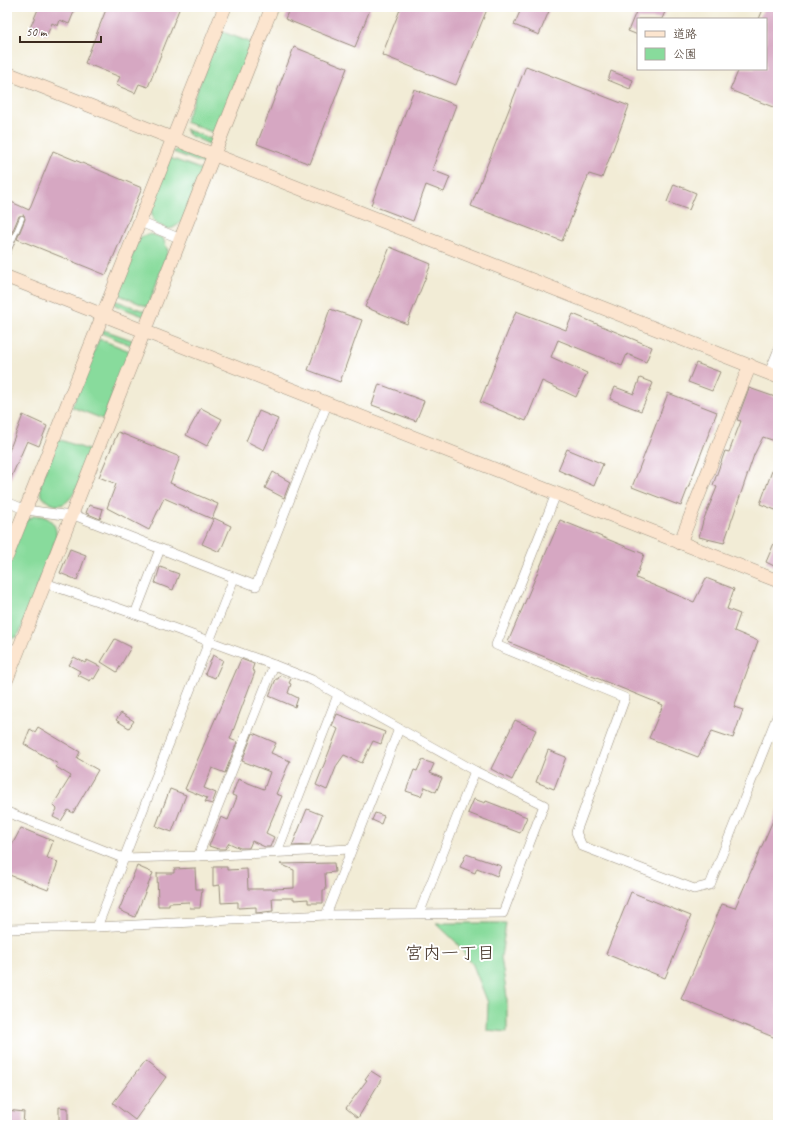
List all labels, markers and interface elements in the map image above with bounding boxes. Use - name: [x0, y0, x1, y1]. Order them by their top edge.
- scale bar: [20, 18, 101, 44]
- legend: [637, 18, 767, 70]
- text: 50 m: [26, 24, 48, 40]
- text: 道路: [673, 26, 697, 42]
- text: 公園: [673, 46, 697, 62]
- district label: 宮内一丁目: [405, 942, 495, 964]

